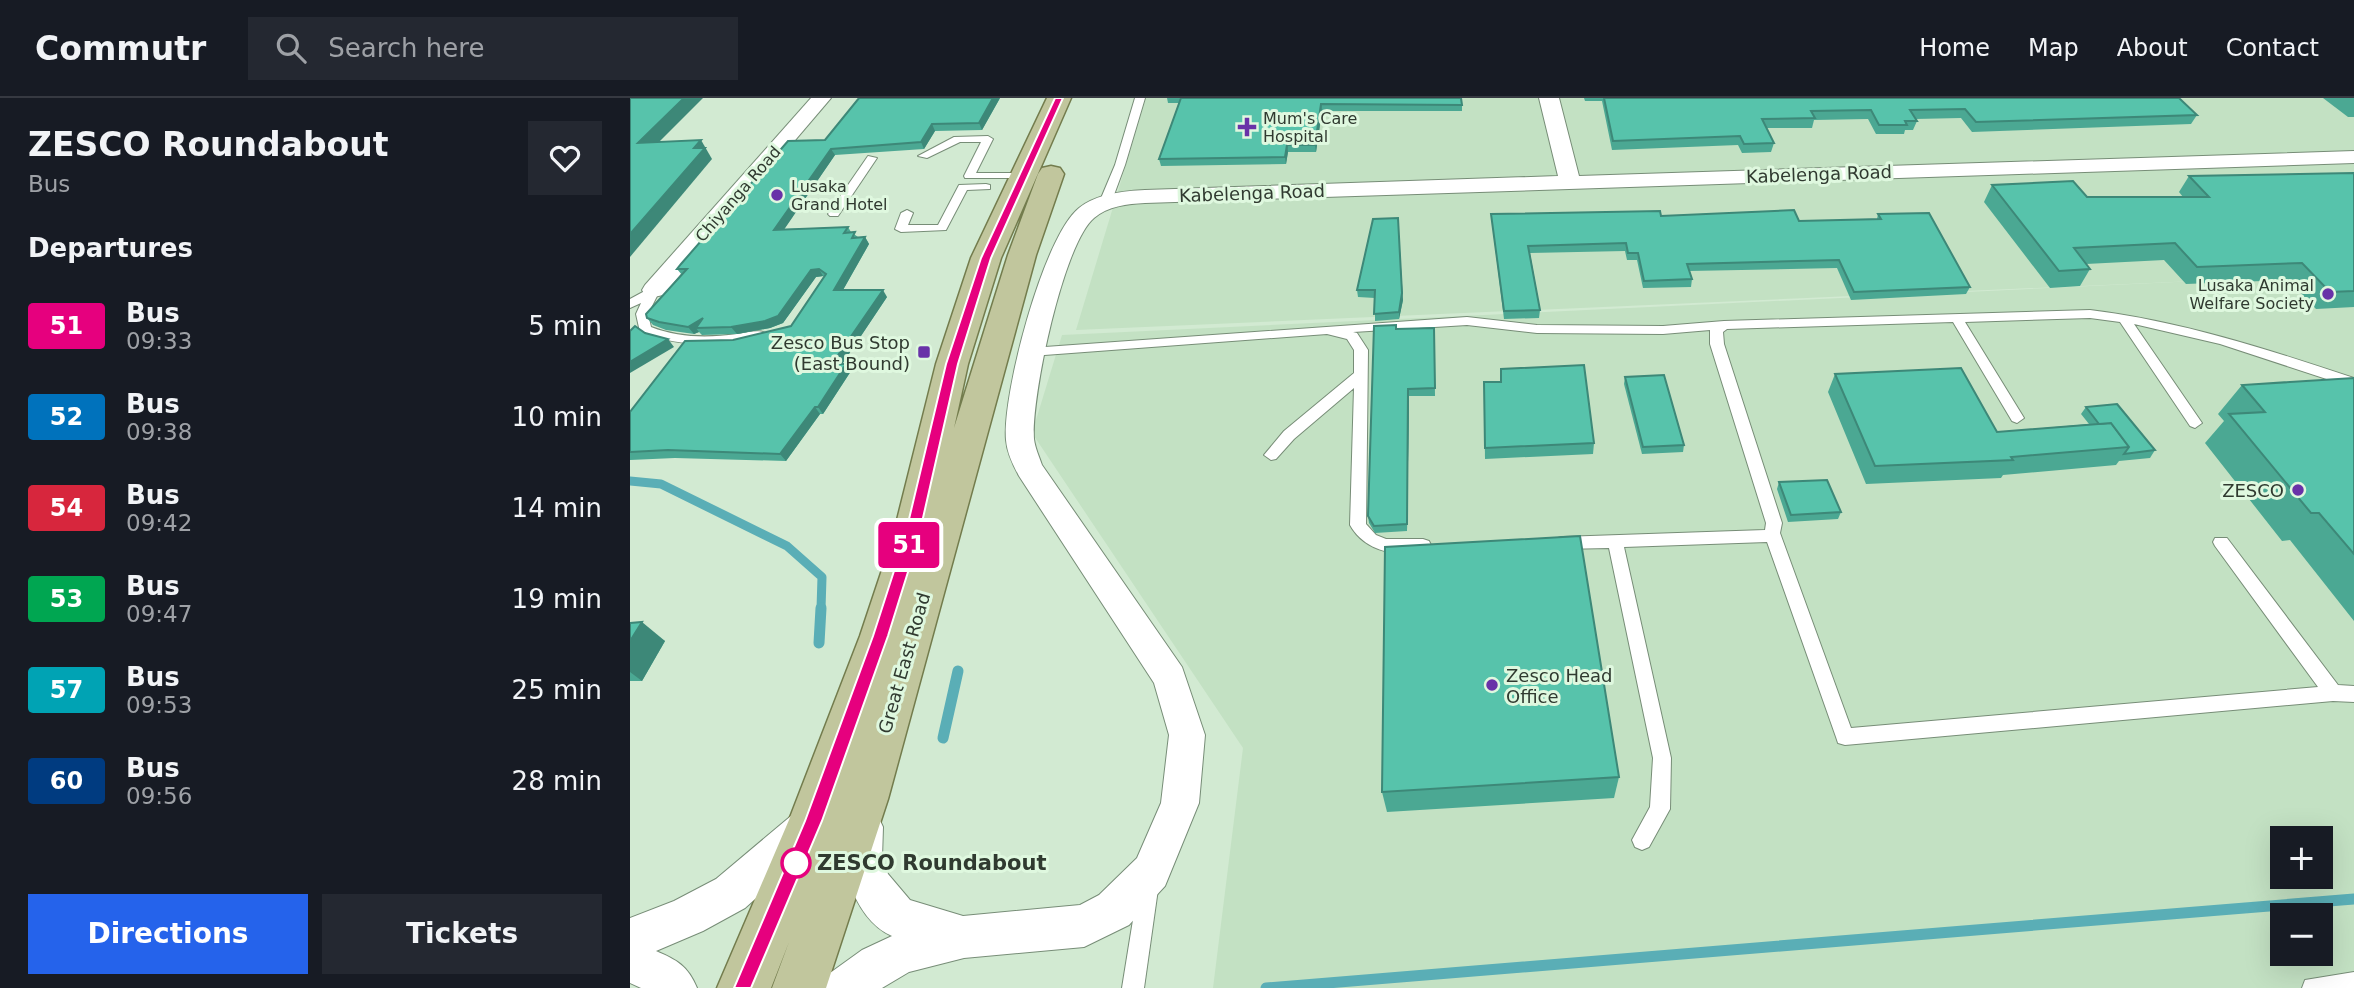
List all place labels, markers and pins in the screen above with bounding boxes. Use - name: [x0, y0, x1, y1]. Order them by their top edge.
- place label: Mum's Care Hospital: [1263, 109, 1357, 146]
- marker: Mum's Care Hospital: [1237, 117, 1257, 137]
- place label: Lusaka Grand Hotel: [791, 177, 888, 214]
- marker: Lusaka Grand Hotel: [769, 187, 785, 203]
- place label: Lusaka Animal Welfare Society: [2189, 276, 2314, 313]
- marker: Lusaka Animal Welfare Society: [2320, 286, 2336, 302]
- place label: Zesco Bus Stop (East Bound): [771, 332, 910, 374]
- marker: Zesco Bus Stop (East Bound): [916, 344, 932, 360]
- place label: ZESCO: [2222, 480, 2284, 501]
- marker: ZESCO: [2290, 482, 2306, 498]
- place label: Zesco Head Office: [1506, 665, 1612, 707]
- marker: Zesco Head Office: [1484, 677, 1500, 693]
- marker: ZESCO Roundabout: [781, 848, 811, 878]
- place label: ZESCO Roundabout: [817, 851, 1046, 875]

